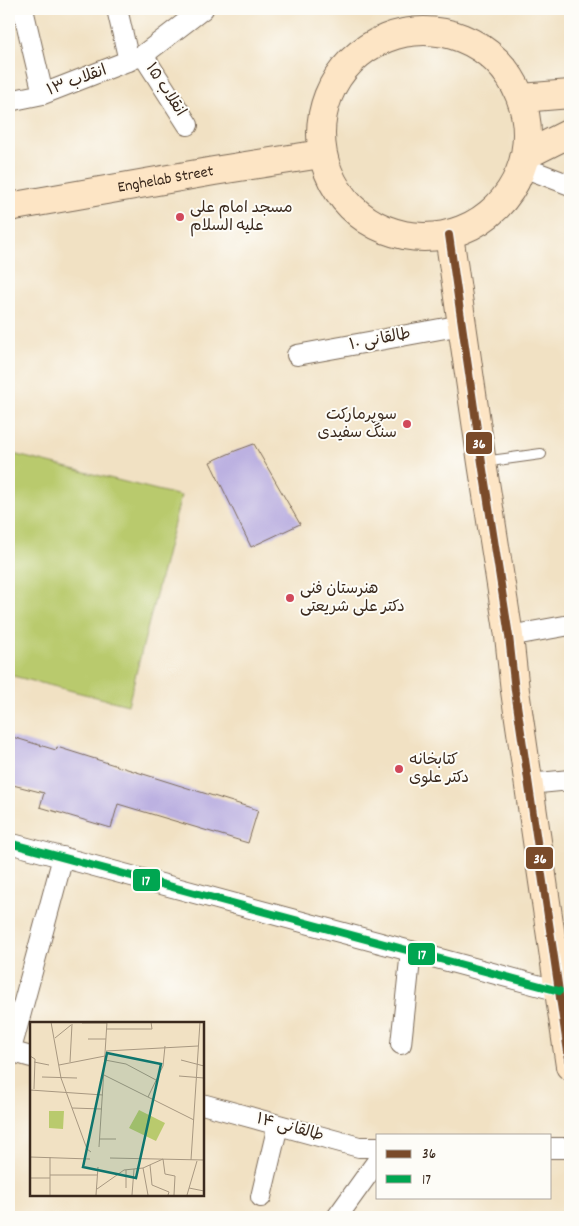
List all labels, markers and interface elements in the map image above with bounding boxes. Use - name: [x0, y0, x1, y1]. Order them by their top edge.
- street label: انقلاب ۱۵: [139, 59, 191, 121]
- street label: انقلاب ۱۳: [44, 60, 110, 102]
- street label: Enghelab Street: [116, 160, 215, 199]
- place label: مسجد امام علی علیه السلام: [190, 197, 293, 238]
- marker: مسجد امام علی علیه السلام: [174, 211, 186, 223]
- street label: طالقانی ۱۰: [347, 323, 413, 357]
- place label: سوپرمارکت سنگ سفیدی: [318, 404, 397, 445]
- marker: سوپرمارکت سنگ سفیدی: [401, 418, 413, 430]
- line badge: 36: [465, 431, 493, 455]
- text: 36: [472, 435, 486, 455]
- place label: هنرستان فنی دکتر علی شریعتی: [300, 578, 405, 619]
- marker: هنرستان فنی دکتر علی شریعتی: [284, 592, 296, 604]
- place label: کتابخانه دکتر علوی: [409, 749, 469, 790]
- marker: کتابخانه دکتر علوی: [393, 763, 405, 775]
- line badge: 36: [525, 846, 554, 870]
- text: 36: [533, 850, 547, 870]
- line badge: 17: [132, 868, 161, 892]
- text: 17: [142, 872, 151, 892]
- line badge: 17: [407, 942, 436, 966]
- text: 17: [418, 946, 427, 966]
- inset map: [30, 1022, 204, 1196]
- street label: طالقانی ۱۴: [254, 1108, 326, 1148]
- legend: [376, 1134, 552, 1198]
- text: 36: [422, 1144, 436, 1166]
- text: 17: [422, 1170, 431, 1192]

